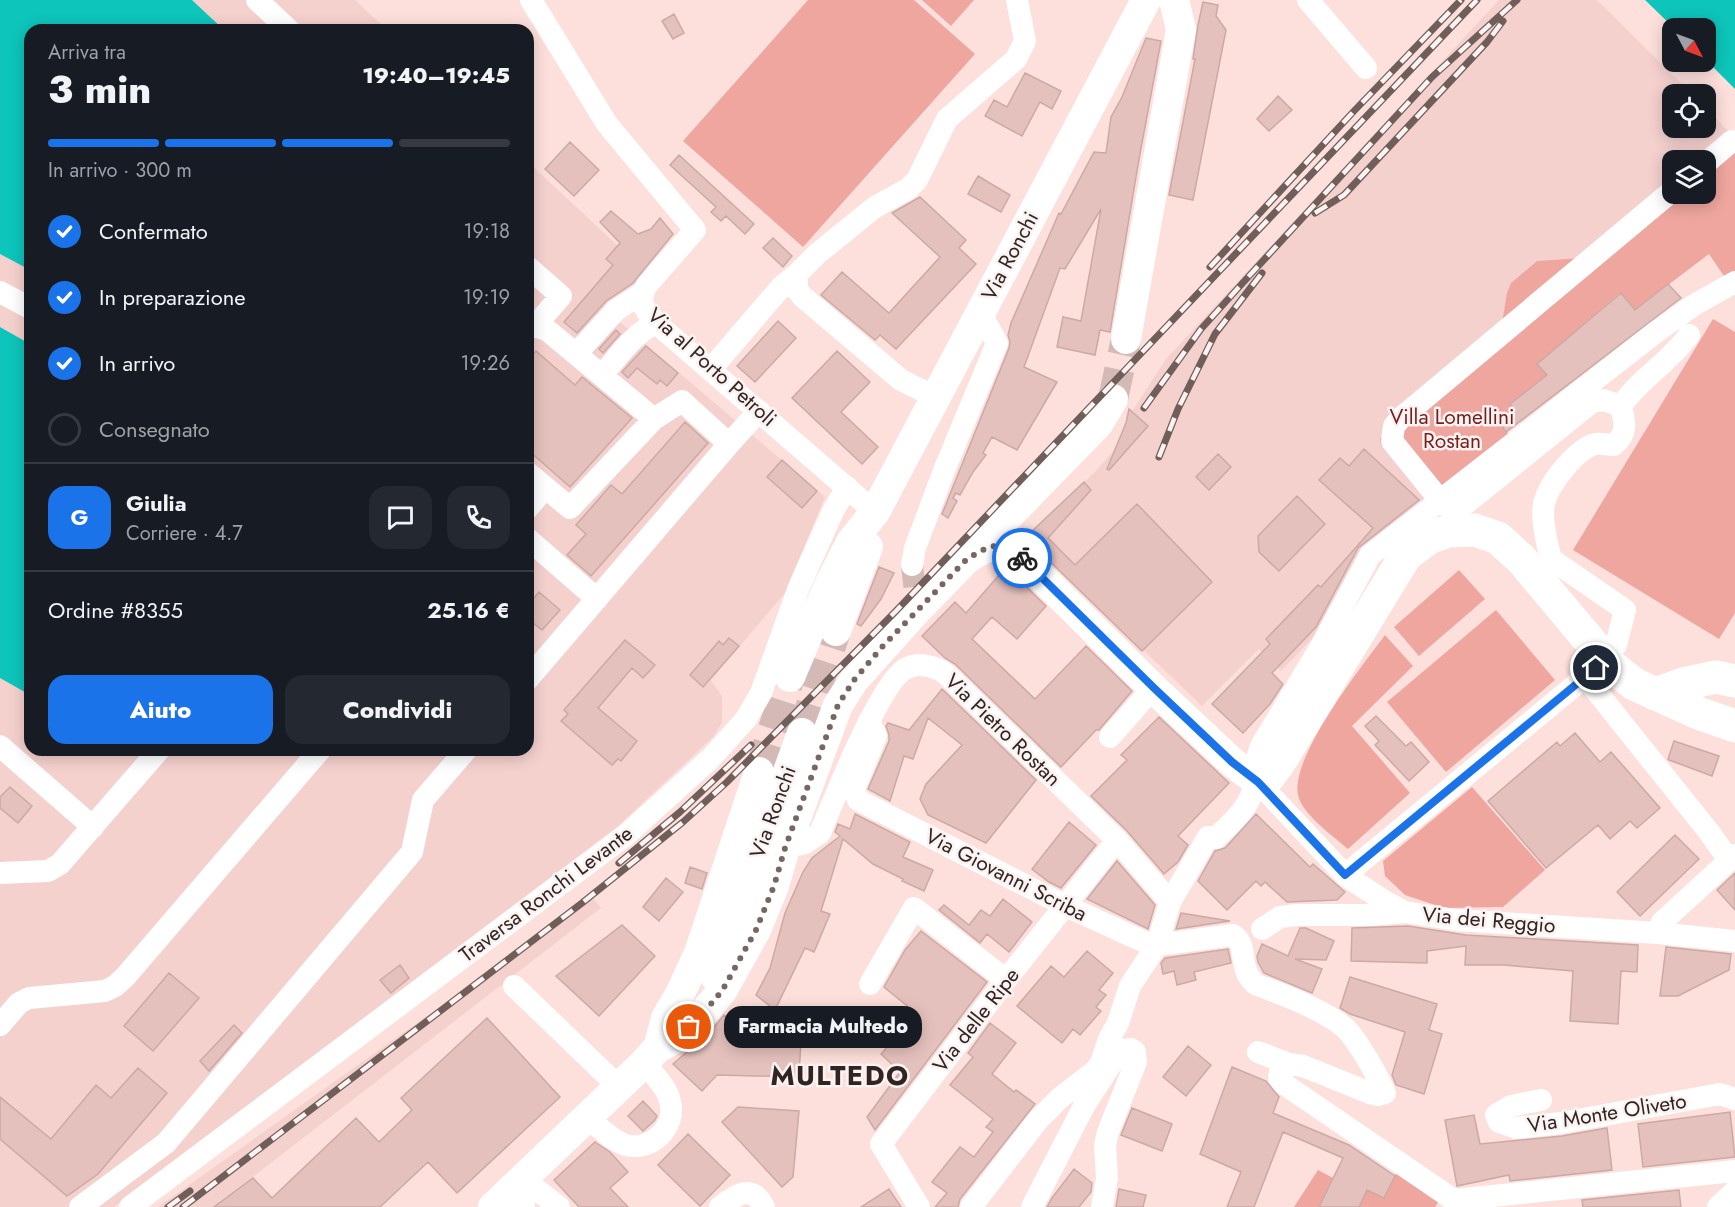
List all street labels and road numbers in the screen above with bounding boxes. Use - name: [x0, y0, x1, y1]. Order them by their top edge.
- street label: Via Ronchi: [974, 206, 1046, 306]
- street label: Via al Porto Petroli: [641, 301, 783, 433]
- street label: Via Pietro Rostan: [938, 667, 1068, 793]
- street label: Via Ronchi: [742, 762, 804, 862]
- street label: Traversa Ronchi Levante: [453, 819, 639, 969]
- street label: Via Giovanni Scriba: [920, 821, 1092, 929]
- street label: Via dei Reggio: [1421, 899, 1557, 941]
- street label: Via delle Ripe: [926, 961, 1026, 1079]
- street label: Via Monte Oliveto: [1525, 1086, 1689, 1140]

